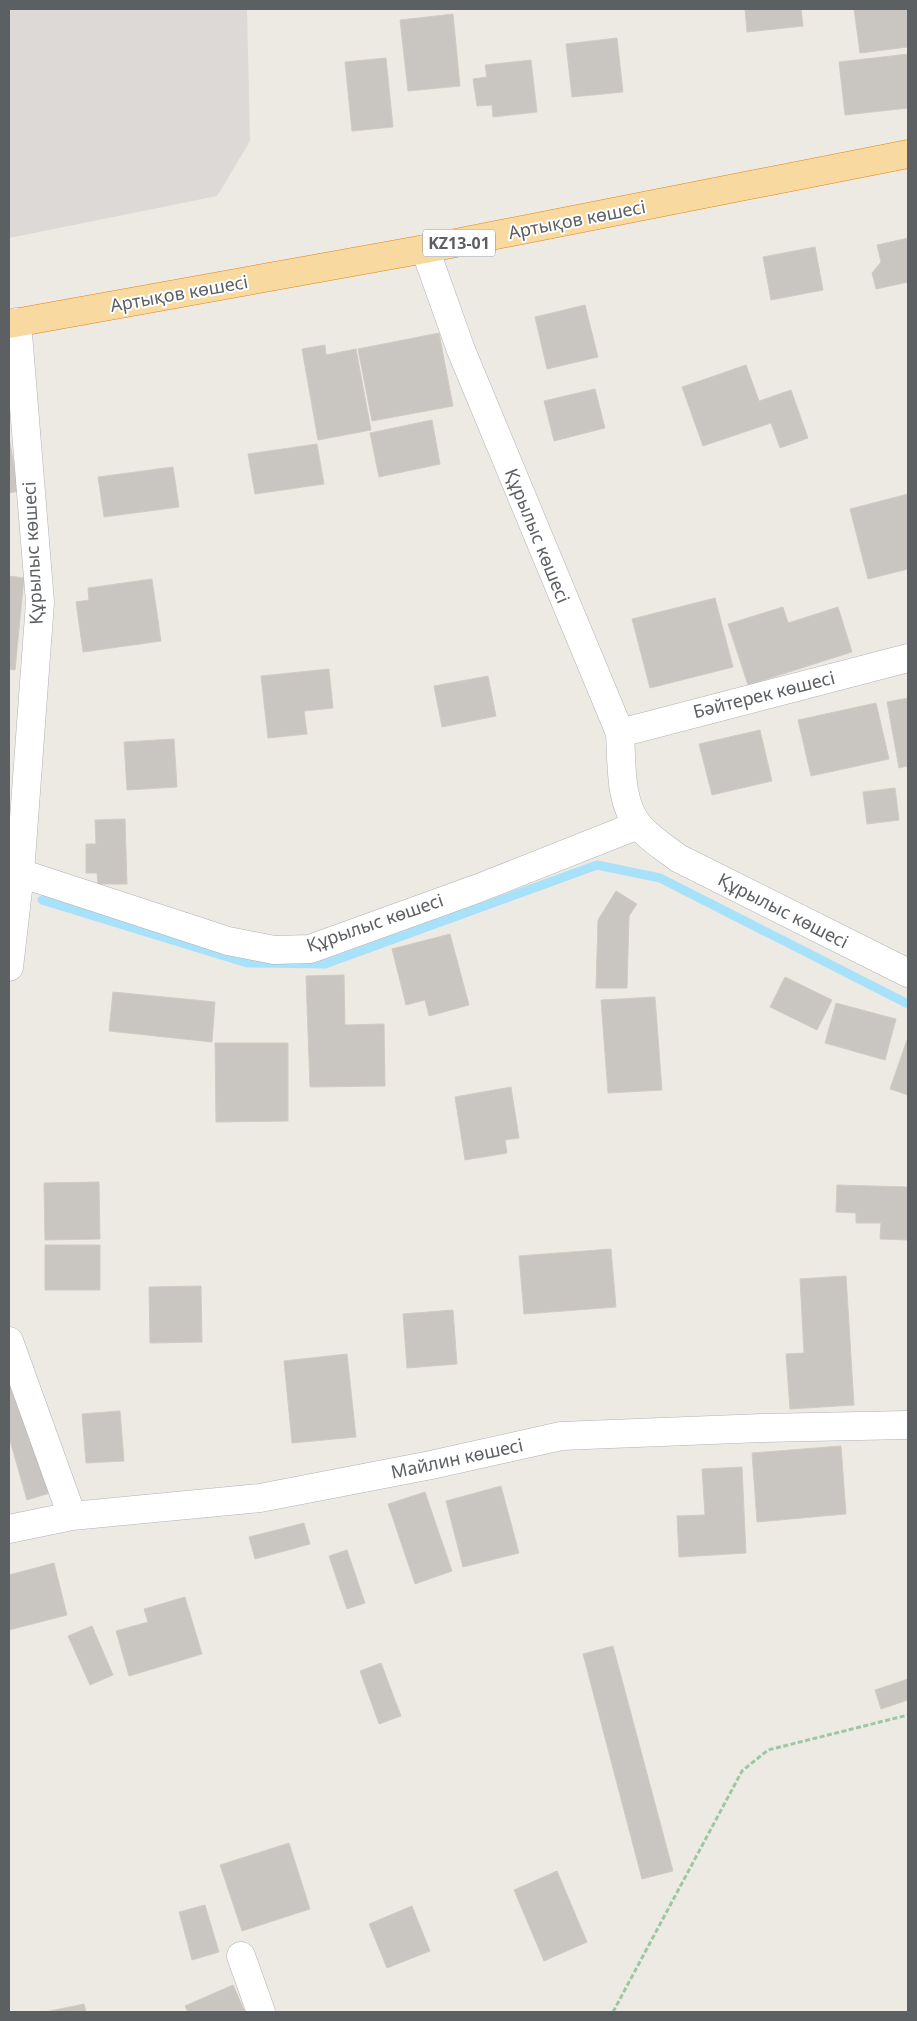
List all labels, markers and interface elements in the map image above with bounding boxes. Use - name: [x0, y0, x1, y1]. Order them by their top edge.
- street label: Артықов көшесі: [506, 194, 648, 244]
- road number: KZ13-01: [423, 230, 495, 256]
- street label: Артықов көшесі: [108, 269, 250, 317]
- street label: Құрылыс көшесі: [500, 465, 576, 607]
- street label: Құрылыс көшесі: [16, 481, 48, 625]
- street label: Бәйтерек көшесі: [690, 665, 837, 723]
- street label: Құрылыс көшесі: [714, 867, 853, 953]
- street label: Құрылыс көшесі: [303, 887, 446, 957]
- street label: Майлин көшесі: [388, 1432, 525, 1484]

